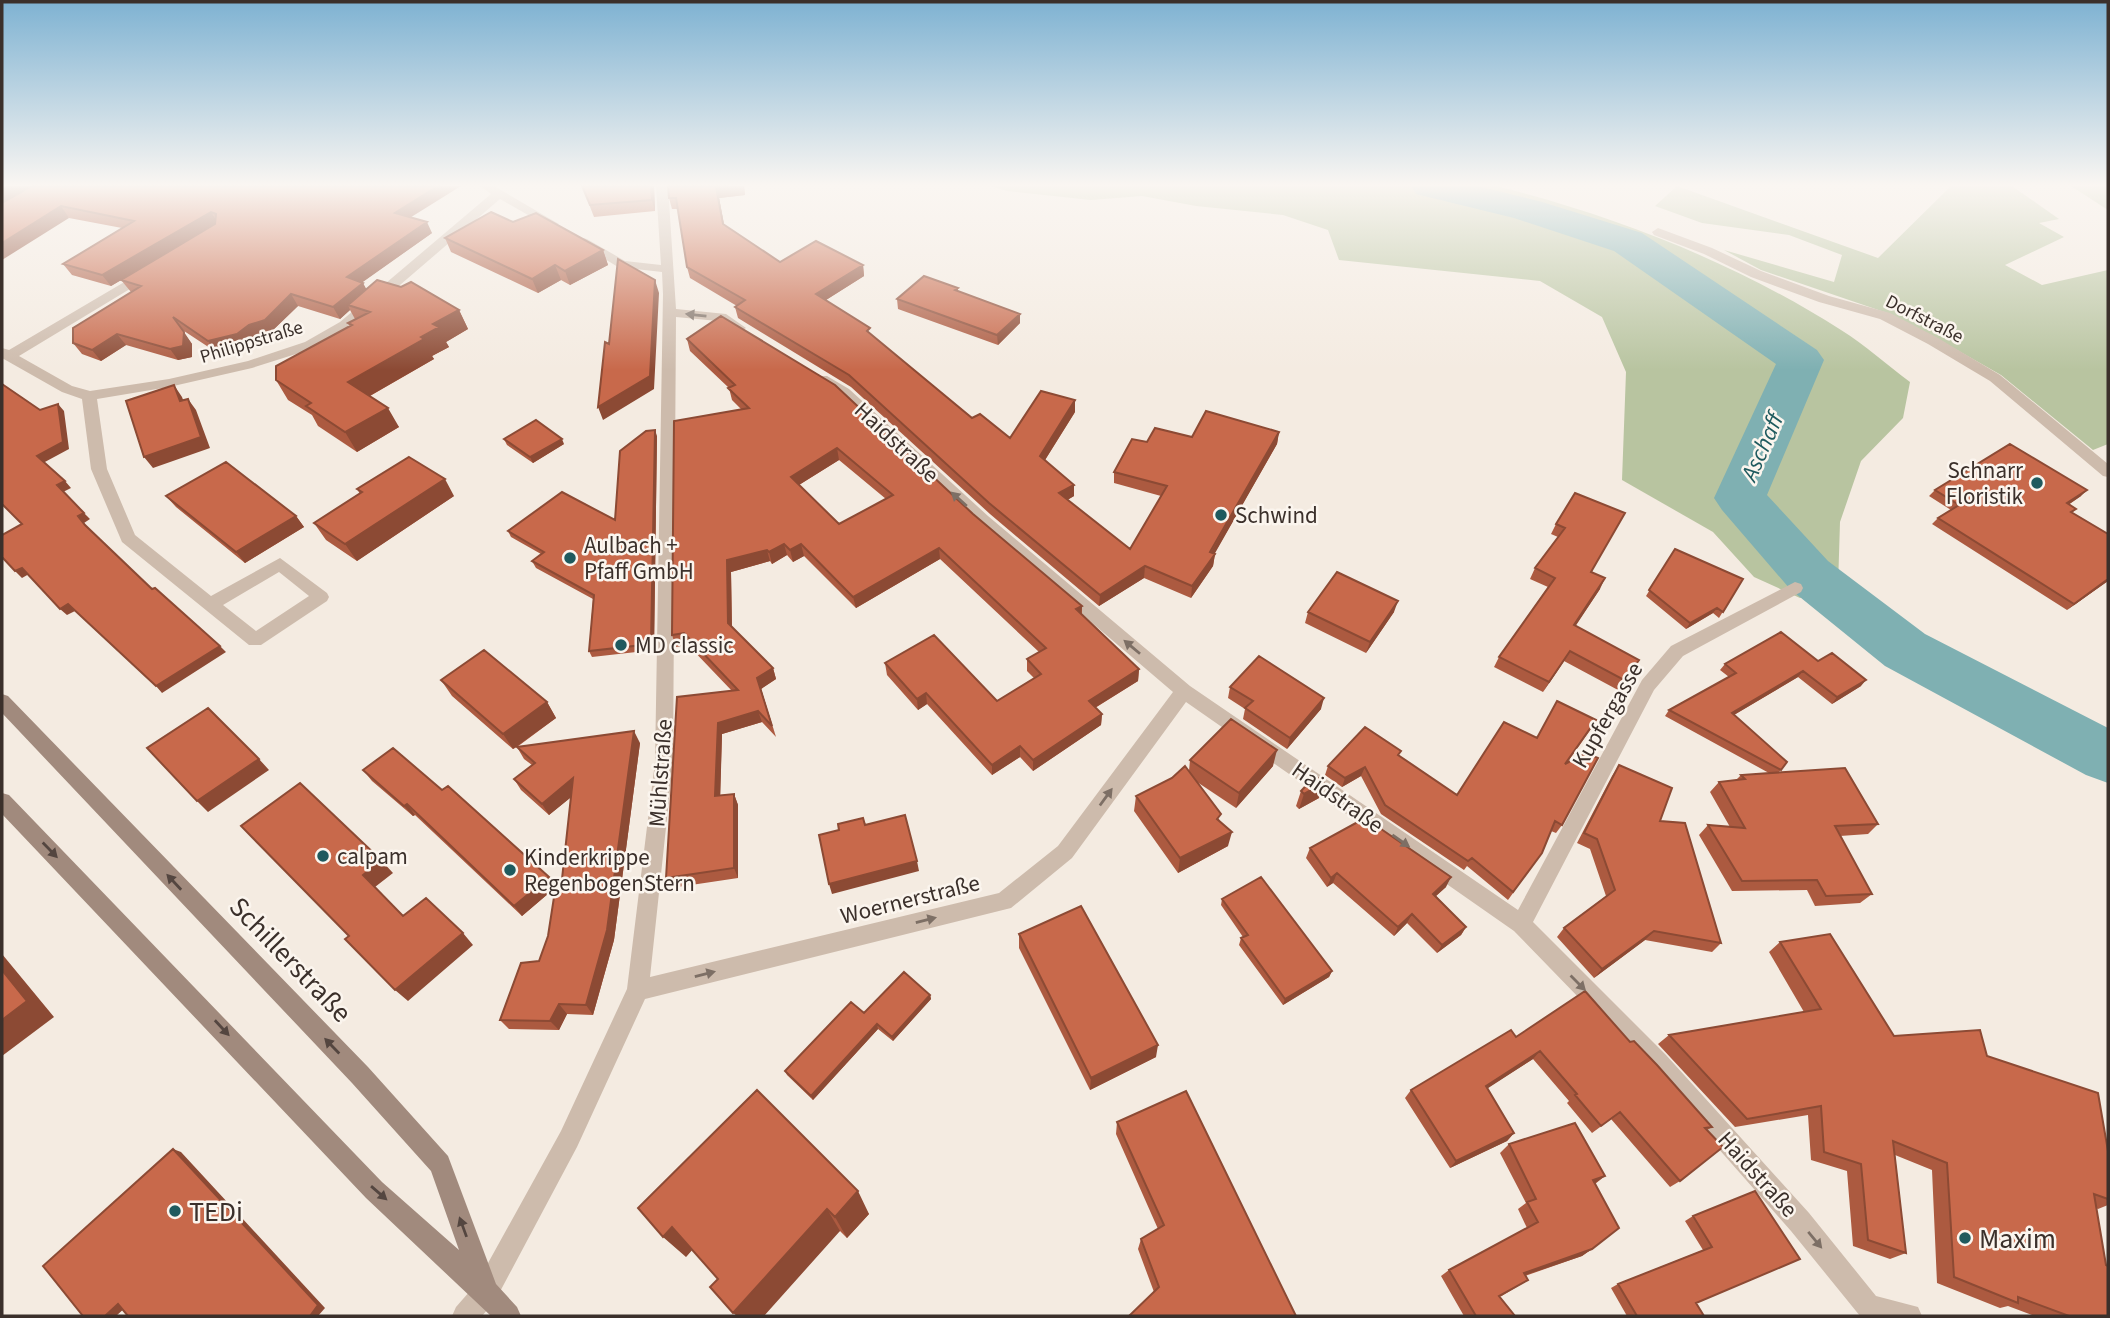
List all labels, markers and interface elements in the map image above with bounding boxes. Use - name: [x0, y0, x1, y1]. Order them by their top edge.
- street label: Dorfstraße: [1881, 288, 1968, 350]
- one-way arrow: [685, 309, 707, 320]
- street label: Philippstraße: [197, 314, 306, 371]
- street label: Haidstraße: [847, 394, 947, 490]
- water label: Aschaff: [1731, 405, 1794, 489]
- place label: Schnarr Floristik: [1946, 454, 2024, 513]
- marker: Schnarr Floristik: [2029, 475, 2045, 491]
- one-way arrow: [950, 491, 968, 507]
- place label: Schwind: [1235, 499, 1318, 532]
- marker: Schwind: [1213, 507, 1229, 523]
- place label: Aulbach + Pfaff GmbH: [584, 529, 694, 588]
- marker: Aulbach + Pfaff GmbH: [562, 550, 578, 566]
- place label: MD classic: [635, 629, 734, 662]
- marker: MD classic: [613, 637, 629, 653]
- one-way arrow: [1123, 640, 1140, 655]
- street label: Kupfergasse: [1564, 656, 1651, 774]
- street label: Mühlstraße: [640, 718, 681, 828]
- street label: Haidstraße: [1285, 754, 1390, 841]
- one-way arrow: [1098, 788, 1112, 806]
- one-way arrow: [1392, 834, 1410, 848]
- place label: calpam: [337, 840, 408, 873]
- one-way arrow: [41, 841, 58, 858]
- place label: Kinderkrippe RegenbogenStern: [524, 841, 695, 900]
- marker: calpam: [315, 848, 331, 864]
- marker: Kinderkrippe RegenbogenStern: [502, 862, 518, 878]
- street label: Woernerstraße: [837, 866, 983, 933]
- one-way arrow: [167, 874, 183, 891]
- street label: Schillerstraße: [220, 888, 361, 1032]
- one-way arrow: [915, 914, 937, 925]
- one-way arrow: [694, 968, 716, 979]
- one-way arrow: [1570, 974, 1587, 991]
- one-way arrow: [213, 1019, 229, 1036]
- one-way arrow: [325, 1038, 341, 1055]
- street label: Haidstraße: [1710, 1124, 1805, 1225]
- one-way arrow: [370, 1185, 387, 1200]
- place label: TEDi: [189, 1192, 243, 1232]
- marker: TEDi: [167, 1203, 183, 1219]
- one-way arrow: [457, 1217, 468, 1238]
- place label: Maxim: [1979, 1219, 2056, 1259]
- one-way arrow: [1808, 1230, 1823, 1248]
- marker: Maxim: [1957, 1230, 1973, 1246]

